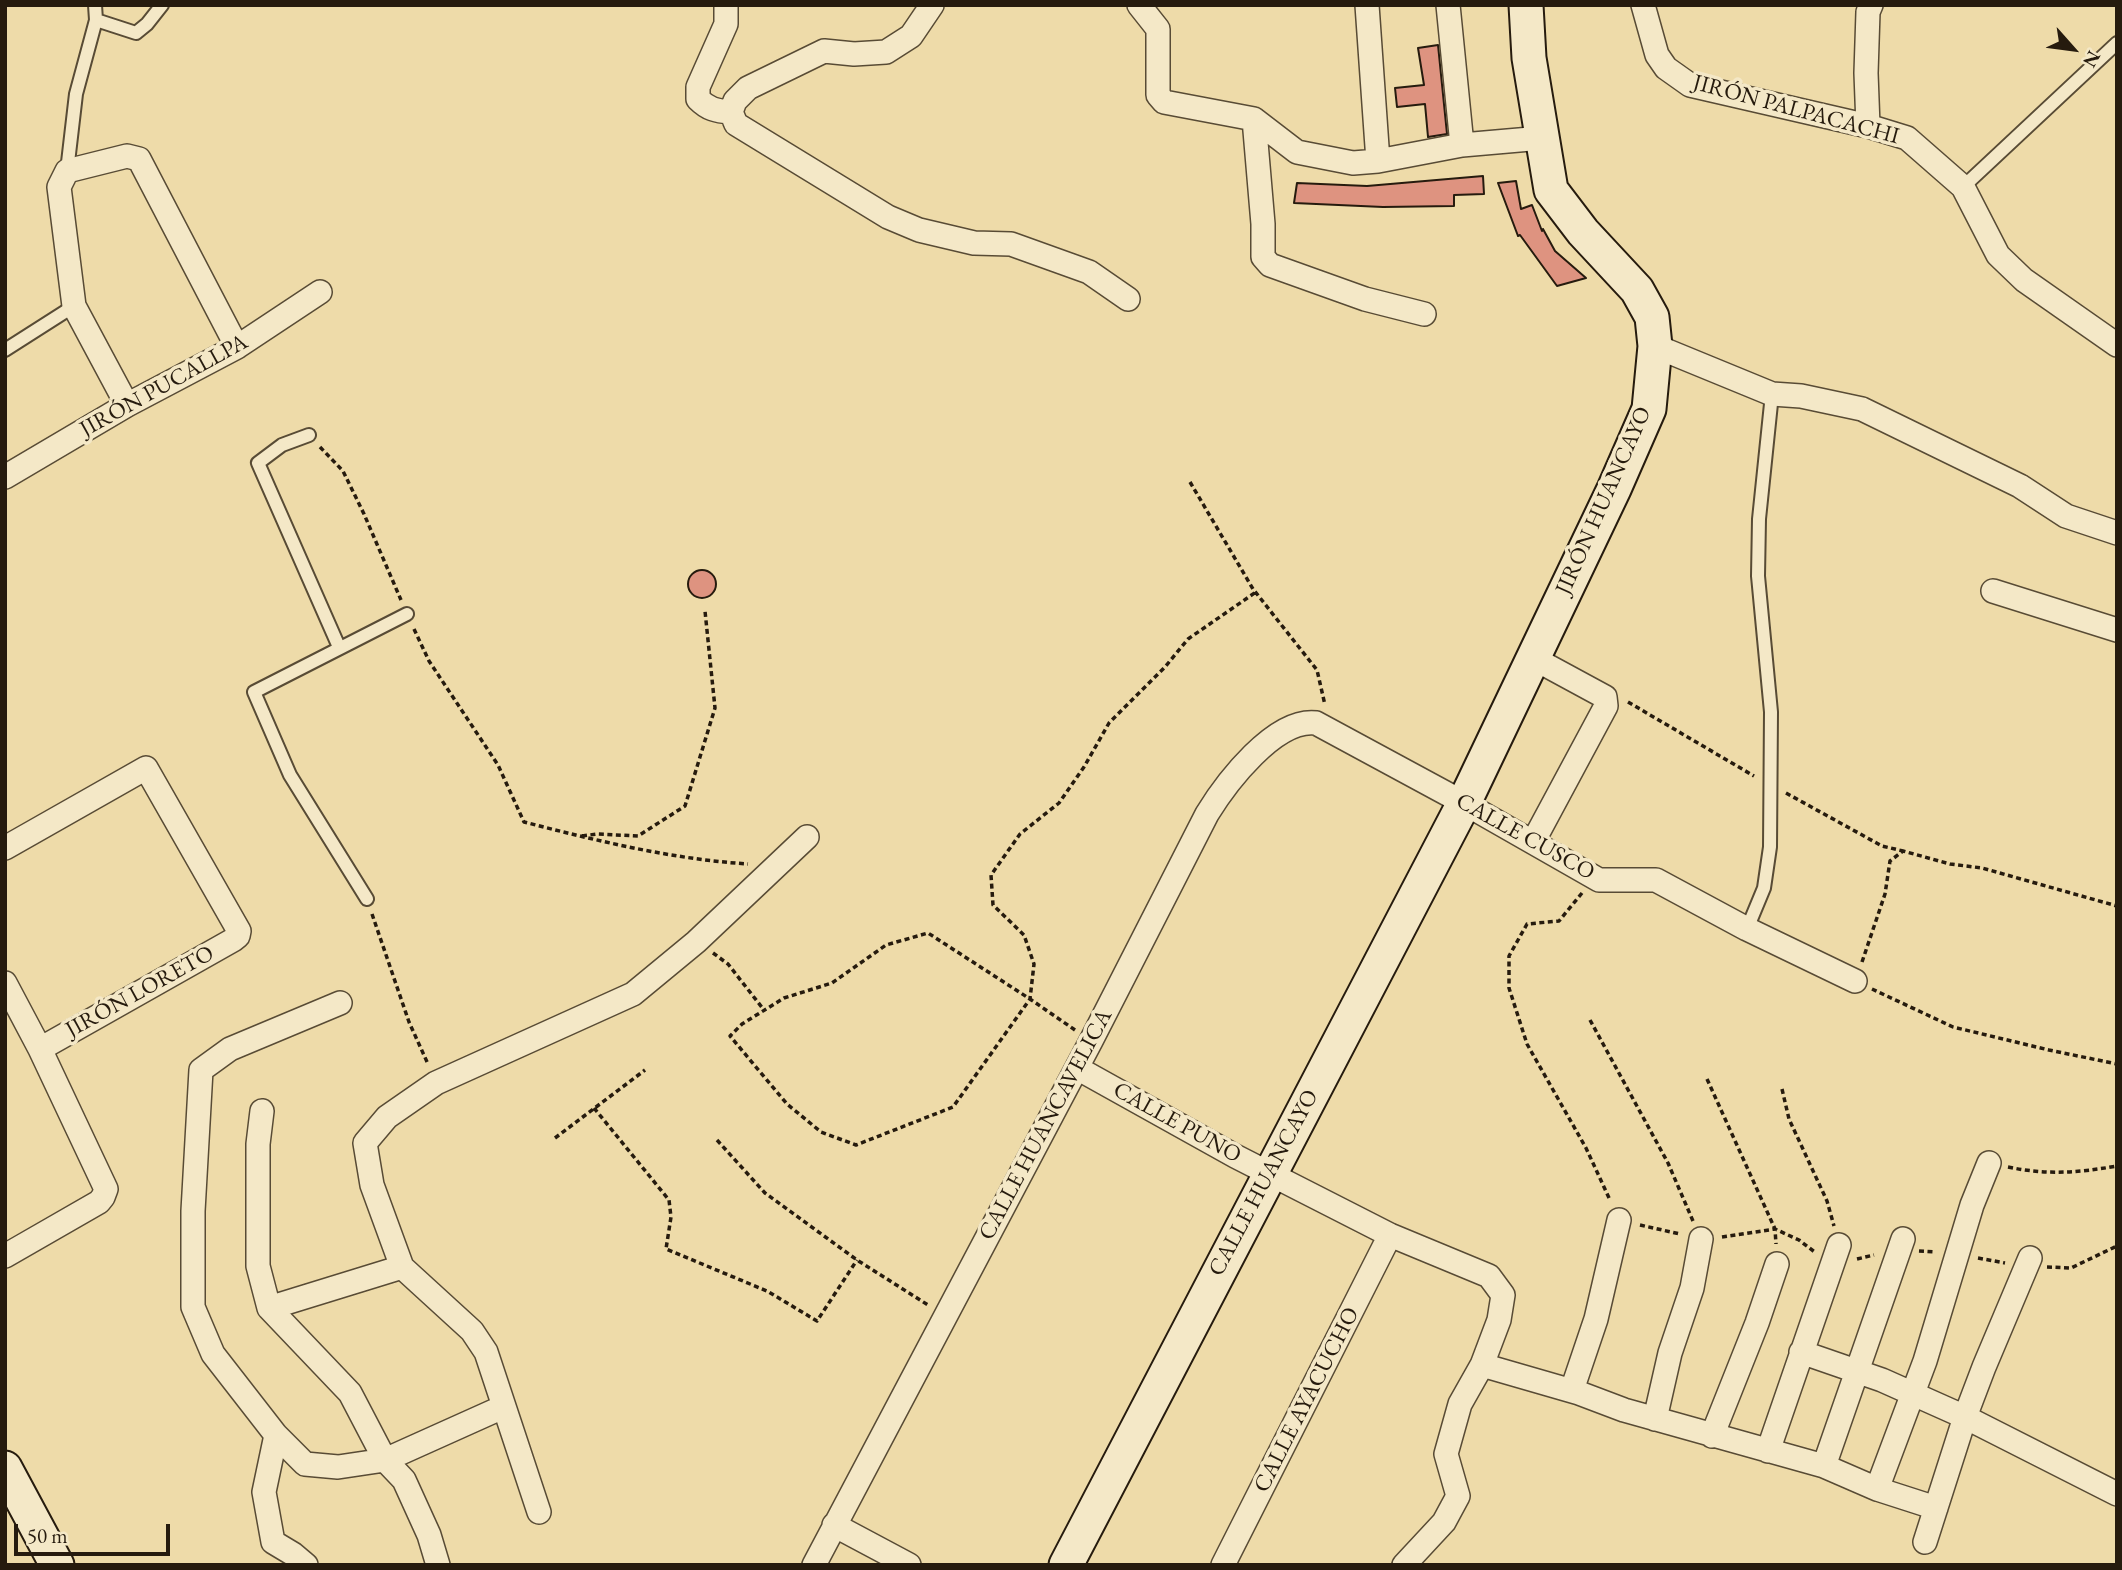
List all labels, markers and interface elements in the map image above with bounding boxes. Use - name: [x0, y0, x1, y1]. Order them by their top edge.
- north arrow: [2038, 14, 2108, 84]
- text: N: [2077, 46, 2107, 72]
- street label: JIRÓN PALPACACHI: [1690, 69, 1902, 151]
- street label: JIRÓN PUCALLPA: [75, 328, 253, 444]
- street label: JIRÓN HUANCAYO: [1550, 403, 1658, 599]
- street label: CALLE CUSCO: [1451, 787, 1599, 887]
- street label: JIRÓN LORETO: [61, 940, 219, 1044]
- street label: CALLE HUANCAVELICA: [973, 1005, 1119, 1245]
- street label: CALLE PUNO: [1108, 1076, 1246, 1170]
- street label: CALLE HUANCAYO: [1203, 1085, 1325, 1281]
- street label: CALLE AYACUCHO: [1248, 1303, 1366, 1497]
- scale bar: [18, 1510, 173, 1554]
- text: 50 m: [27, 1522, 68, 1549]

